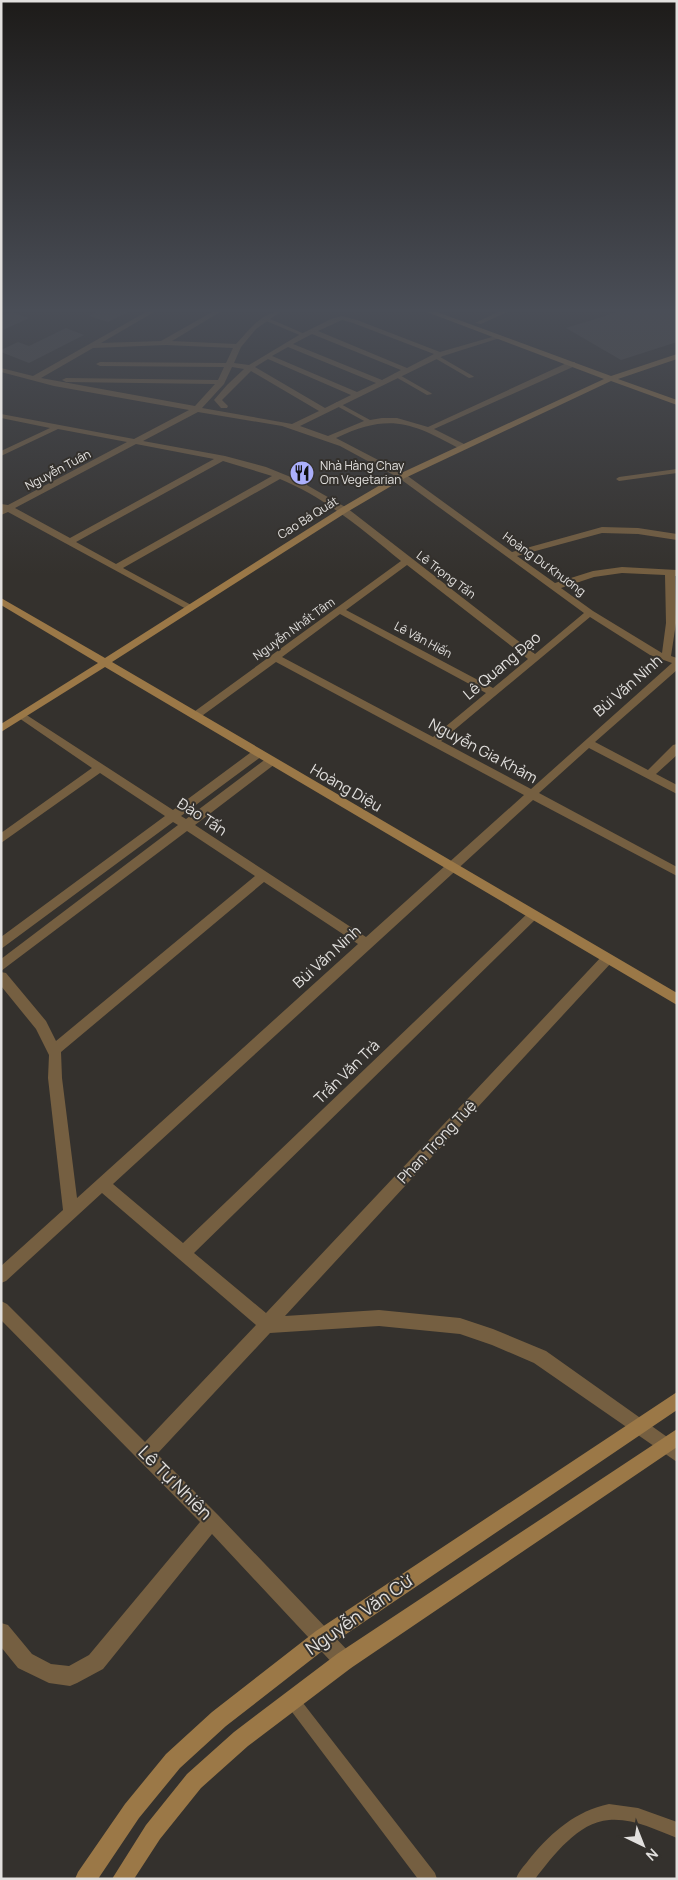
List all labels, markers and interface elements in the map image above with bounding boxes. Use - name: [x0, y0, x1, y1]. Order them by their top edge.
- street label: Nguyễn Tuân: [22, 445, 94, 494]
- place label: Nhà Hàng Chay Om Vegetarian: [320, 457, 405, 488]
- restaurant icon: Nhà Hàng Chay Om Vegetarian: [289, 460, 315, 486]
- street label: Cao Bá Quát: [274, 492, 341, 543]
- street label: Hoàng Dư Khương: [499, 528, 589, 600]
- street label: Lê Trọng Tấn: [413, 547, 479, 602]
- street label: Nguyễn Nhất Tâm: [249, 593, 338, 664]
- street label: Lê Văn Hiến: [391, 617, 455, 662]
- street label: Lê Quang Đạo: [458, 627, 545, 704]
- street label: Bùi Văn Ninh: [589, 650, 667, 721]
- street label: Nguyễn Gia Khảm: [425, 713, 541, 788]
- street label: Hoàng Diệu: [307, 759, 386, 817]
- street label: Đào Tấn: [173, 793, 231, 841]
- street label: Bùi Văn Ninh: [288, 920, 365, 993]
- street label: Trần Văn Trà: [309, 1035, 384, 1108]
- street label: Phan Trọng Tuệ: [392, 1095, 481, 1188]
- street label: Lê Tự Nhiên: [133, 1440, 218, 1525]
- street label: Nguyễn Văn Cừ: [300, 1568, 418, 1660]
- north arrow: [618, 1820, 668, 1870]
- text: N: [642, 1844, 662, 1865]

